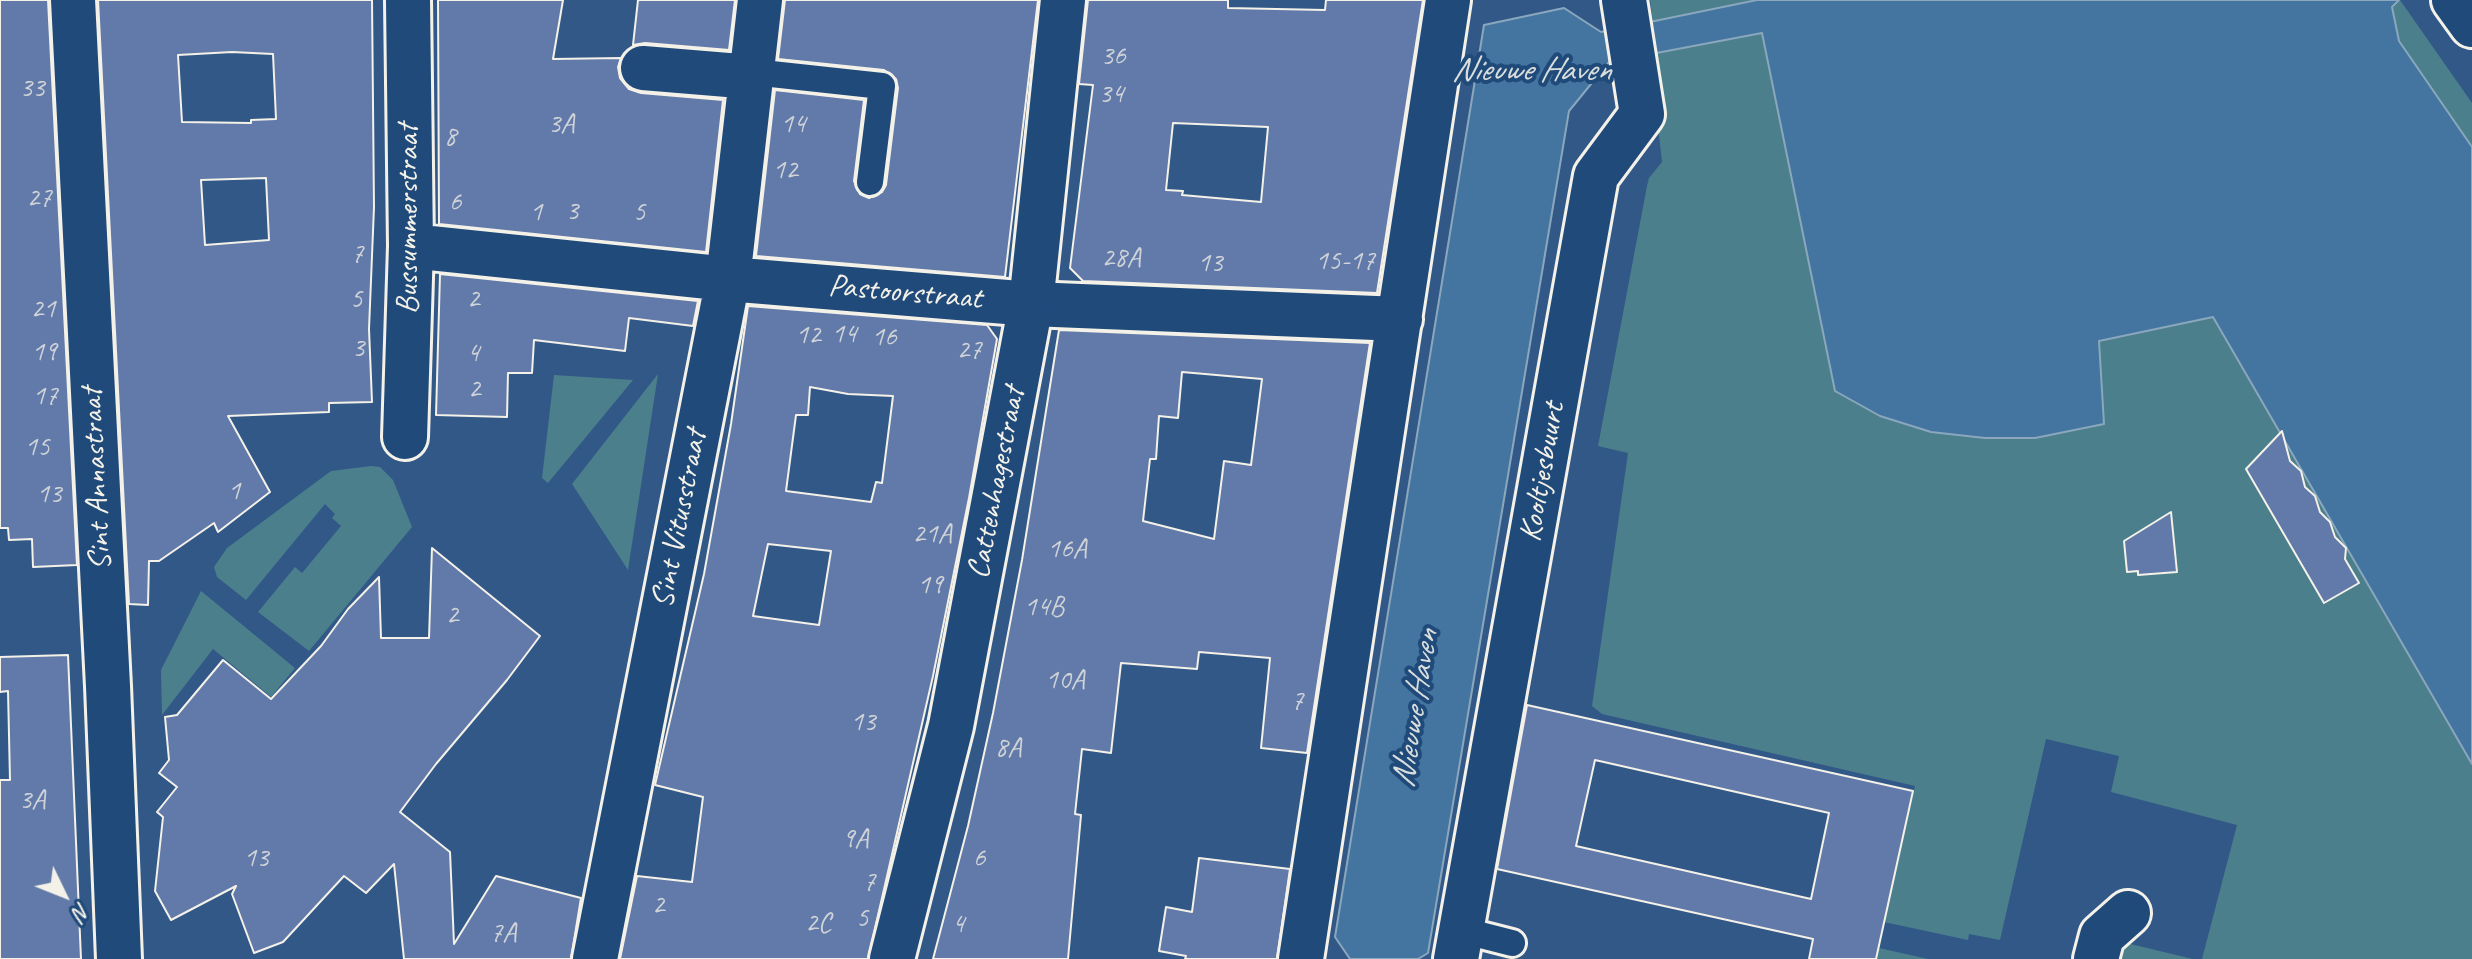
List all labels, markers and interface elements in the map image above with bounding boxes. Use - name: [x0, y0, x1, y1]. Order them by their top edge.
- house number: 36: [1100, 40, 1126, 74]
- water label: Nieuwe Haven: [1452, 51, 1610, 91]
- house number: 33: [19, 72, 45, 106]
- house number: 34: [1098, 78, 1124, 112]
- house number: 3A: [548, 108, 574, 142]
- house number: 14: [780, 108, 806, 142]
- house number: 8: [444, 121, 456, 155]
- street label: Bussummerstraat: [390, 124, 428, 314]
- house number: 12: [772, 154, 798, 188]
- house number: 27: [26, 182, 52, 216]
- house number: 6: [449, 186, 461, 220]
- house number: 3: [566, 195, 578, 229]
- house number: 1: [530, 196, 542, 230]
- house number: 5: [633, 196, 645, 230]
- house number: 7: [351, 238, 363, 272]
- house number: 28A: [1101, 242, 1141, 276]
- house number: 15-17: [1315, 245, 1375, 279]
- house number: 13: [1197, 247, 1223, 281]
- street label: Pastoorstraat: [827, 267, 983, 319]
- house number: 5: [350, 283, 362, 317]
- house number: 2: [467, 283, 479, 317]
- house number: 21: [30, 293, 56, 327]
- house number: 14: [831, 318, 857, 352]
- house number: 12: [795, 319, 821, 353]
- house number: 16: [871, 321, 897, 355]
- house number: 3: [352, 332, 364, 366]
- house number: 27: [956, 334, 982, 368]
- house number: 19: [31, 336, 57, 370]
- house number: 4: [467, 337, 479, 371]
- house number: 2: [468, 373, 480, 407]
- house number: 17: [32, 380, 58, 414]
- street label: Cattenhagestraat: [960, 384, 1034, 582]
- street label: Sint Annastraat: [73, 387, 121, 571]
- street label: Kooltjesbuurt: [1512, 399, 1574, 545]
- street label: Sint Vitusstraat: [644, 427, 716, 611]
- house number: 15: [24, 431, 50, 465]
- house number: 1: [228, 475, 240, 509]
- house number: 13: [36, 478, 62, 512]
- house number: 21A: [912, 518, 952, 552]
- house number: 16A: [1047, 533, 1087, 567]
- house number: 19: [917, 569, 943, 603]
- house number: 14B: [1024, 591, 1064, 625]
- house number: 2: [446, 599, 458, 633]
- water label: Nieuwe Haven: [1383, 627, 1449, 791]
- house number: 10A: [1045, 664, 1085, 698]
- house number: 7: [1291, 685, 1303, 719]
- house number: 13: [850, 706, 876, 740]
- house number: 8A: [995, 732, 1021, 766]
- house number: 3A: [19, 784, 45, 818]
- house number: 9A: [842, 823, 868, 857]
- house number: 13: [243, 842, 269, 876]
- house number: 6: [973, 842, 985, 876]
- north arrow: [24, 855, 104, 935]
- house number: 7: [863, 866, 875, 900]
- house number: 2: [652, 889, 664, 923]
- text: N: [67, 897, 96, 926]
- house number: 5: [856, 902, 868, 936]
- house number: 2C: [805, 907, 831, 941]
- house number: 4: [952, 908, 964, 942]
- house number: 7A: [490, 917, 516, 951]

